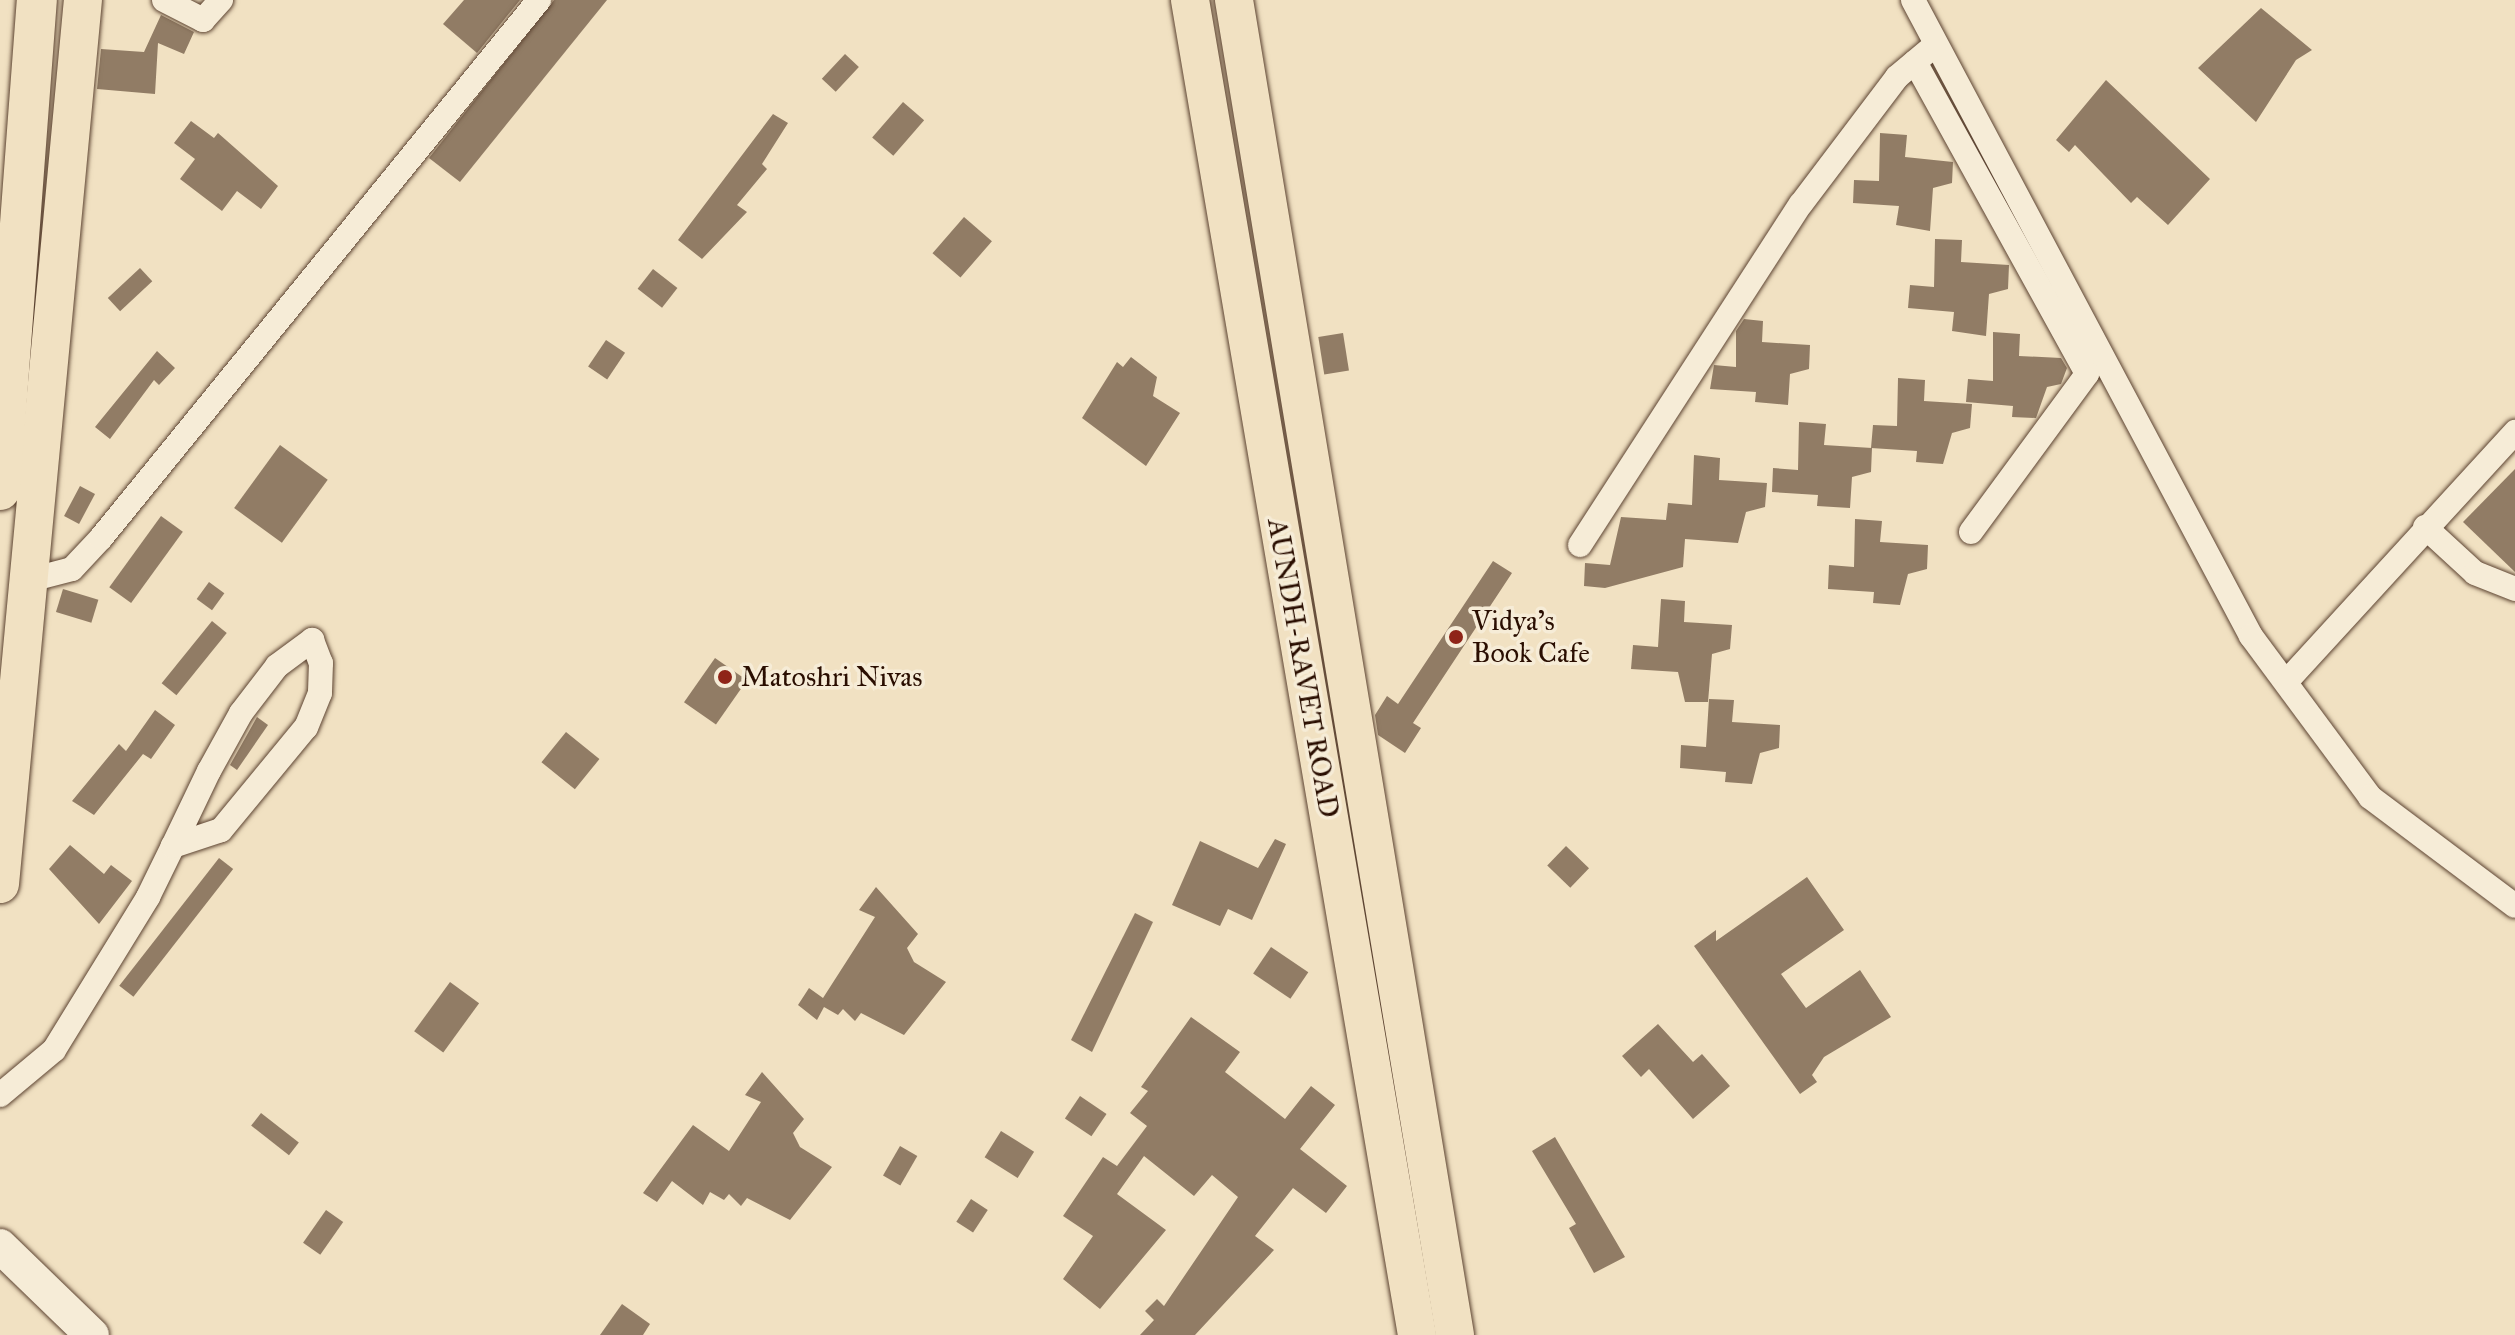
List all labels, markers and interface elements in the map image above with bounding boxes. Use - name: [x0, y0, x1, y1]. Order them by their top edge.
- street label: AUNDH-RAVET ROAD: [1260, 516, 1346, 820]
- place label: Vidya's Book Cafe: [1472, 604, 1590, 670]
- marker: Vidya's Book Cafe: [1447, 628, 1465, 646]
- place label: Matoshri Nivas: [741, 660, 922, 694]
- marker: Matoshri Nivas: [716, 668, 734, 686]

